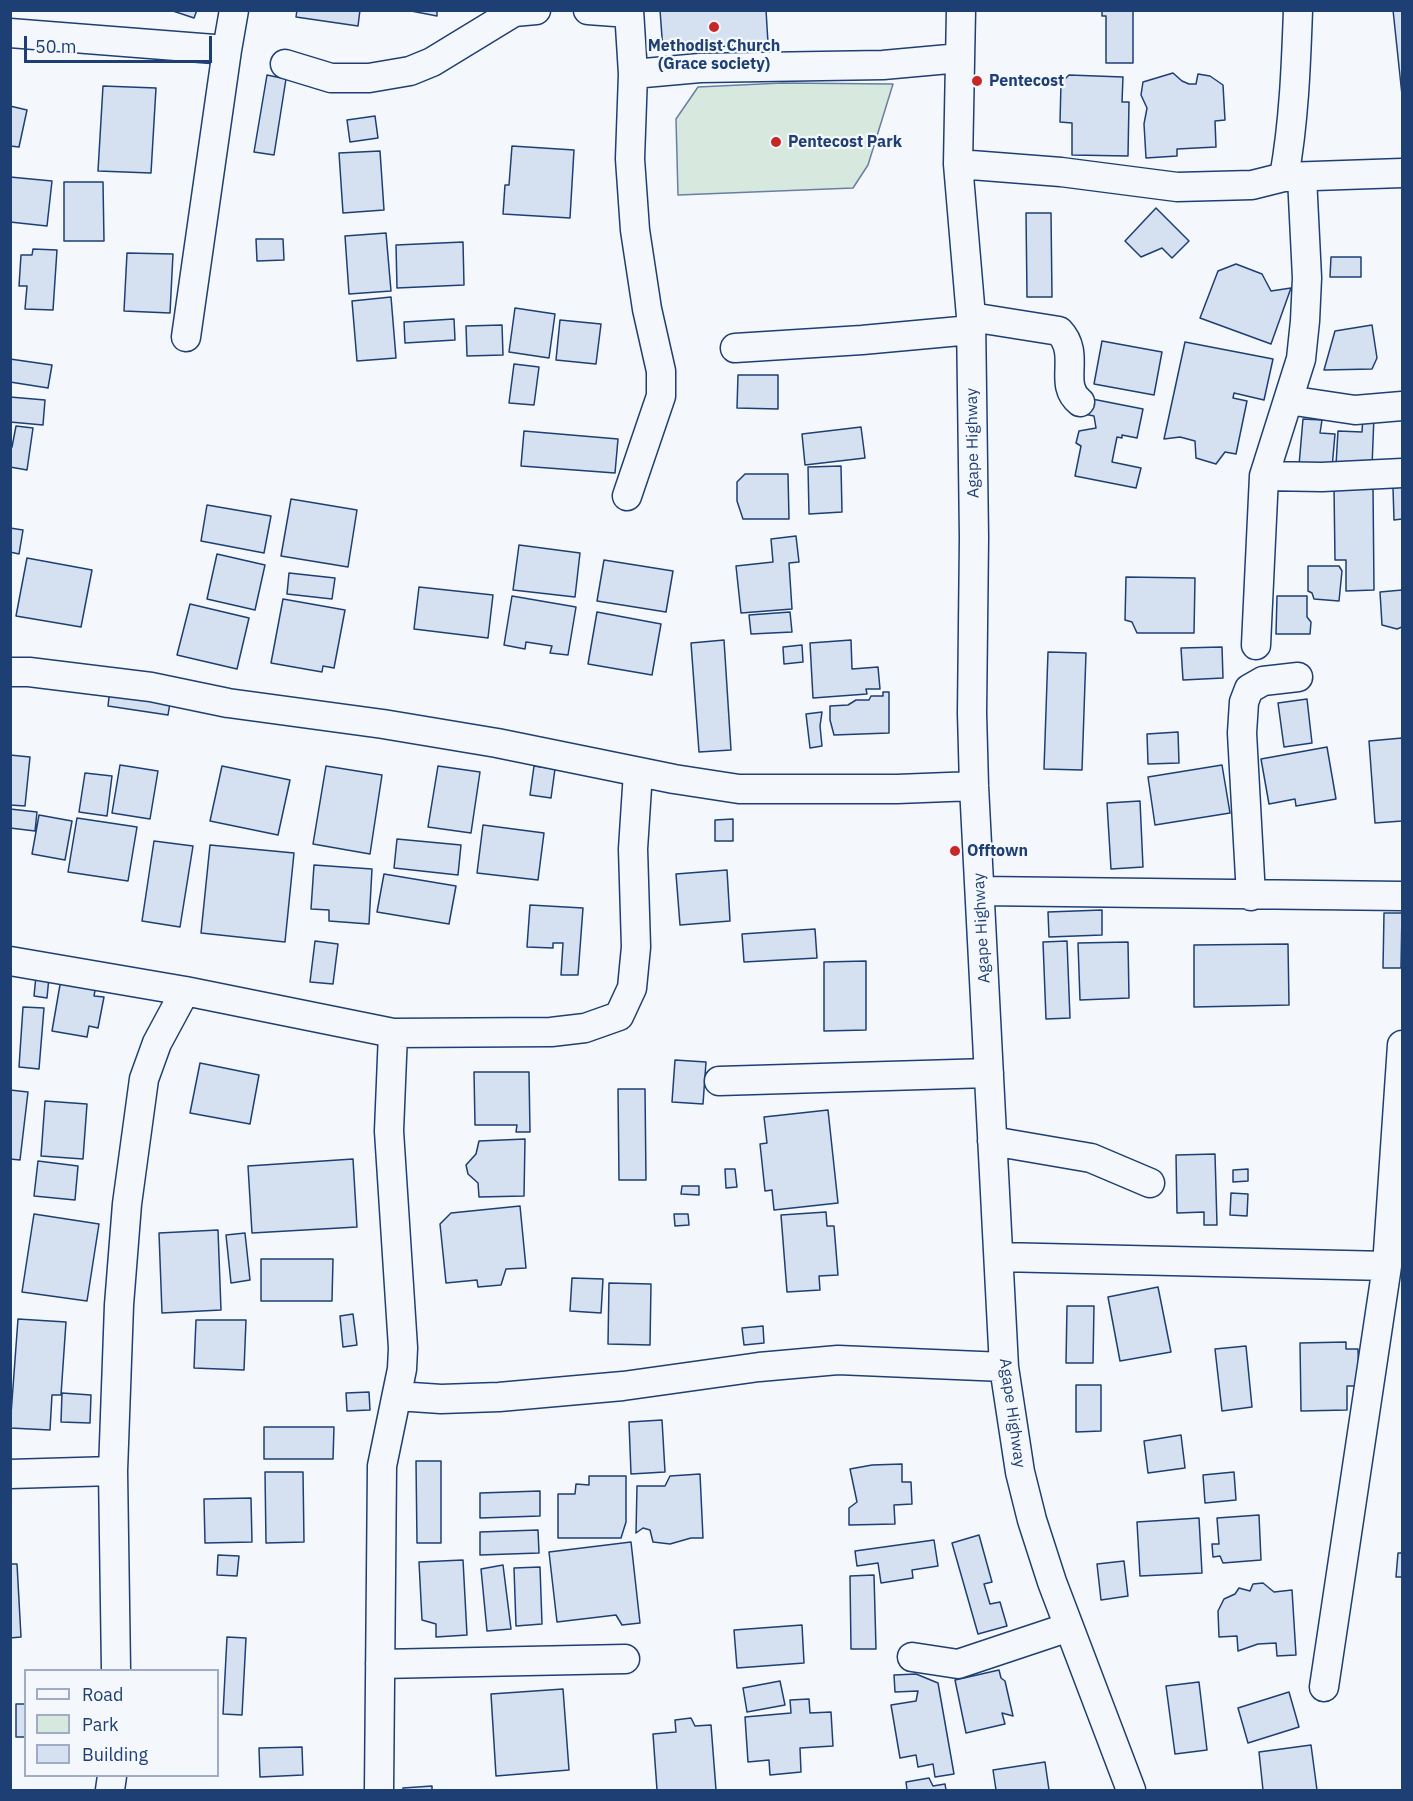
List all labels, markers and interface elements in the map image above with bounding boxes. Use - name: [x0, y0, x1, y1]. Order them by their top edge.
- marker: Methodist Church (Grace society): [707, 20, 721, 34]
- scale bar: [27, 24, 214, 62]
- text: 50 m: [35, 35, 77, 58]
- place label: Methodist Church (Grace society): [648, 36, 780, 74]
- place label: Pentecost: [989, 71, 1064, 91]
- marker: Pentecost: [970, 74, 984, 88]
- place label: Pentecost Park: [788, 132, 902, 152]
- marker: Pentecost Park: [769, 135, 783, 149]
- street label: Agape Highway: [962, 388, 984, 498]
- place label: Offtown: [967, 841, 1028, 861]
- marker: Offtown: [948, 844, 962, 858]
- street label: Agape Highway: [970, 872, 994, 984]
- street label: Agape Highway: [995, 1357, 1029, 1469]
- legend: [24, 1669, 219, 1777]
- text: Road: [82, 1683, 123, 1706]
- text: Park: [82, 1713, 118, 1736]
- text: Building: [82, 1743, 148, 1766]

